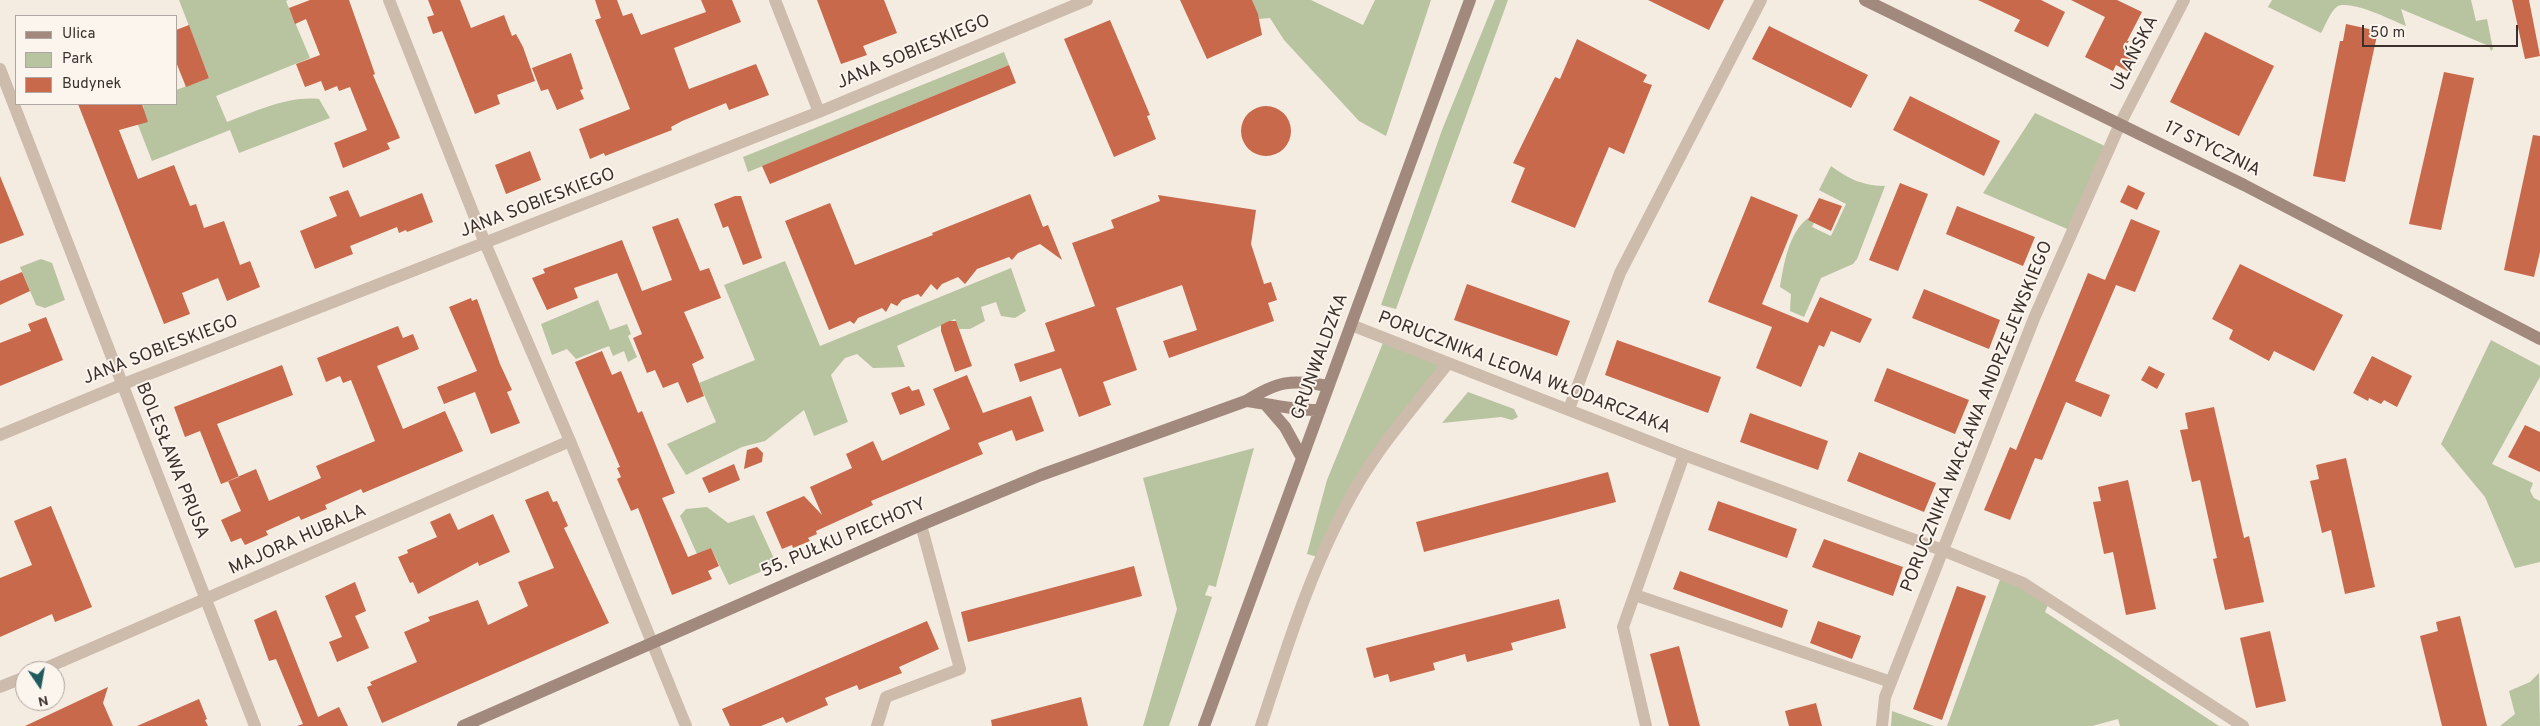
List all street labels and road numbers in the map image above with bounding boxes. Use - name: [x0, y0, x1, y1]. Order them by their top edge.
- street label: JANA SOBIESKIEGO: [834, 11, 994, 95]
- street label: UŁAŃSKA: [2108, 12, 2164, 96]
- street label: 17 STYCZNIA: [2160, 117, 2264, 183]
- street label: JANA SOBIESKIEGO: [457, 164, 619, 244]
- street label: PORUCZNIKA WACŁAWA ANDRZEJEWSKIEGO: [1897, 238, 2059, 596]
- street label: GRUNWALDZKA: [1288, 291, 1354, 423]
- street label: PORUCZNIKA LEONA WŁODARCZAKA: [1374, 308, 1674, 440]
- street label: JANA SOBIESKIEGO: [80, 311, 242, 391]
- street label: BOLESŁAWA PRUSA: [130, 380, 212, 542]
- street label: 55. PUŁKU PIECHOTY: [758, 494, 930, 584]
- street label: MAJORA HUBALA: [226, 501, 370, 581]

